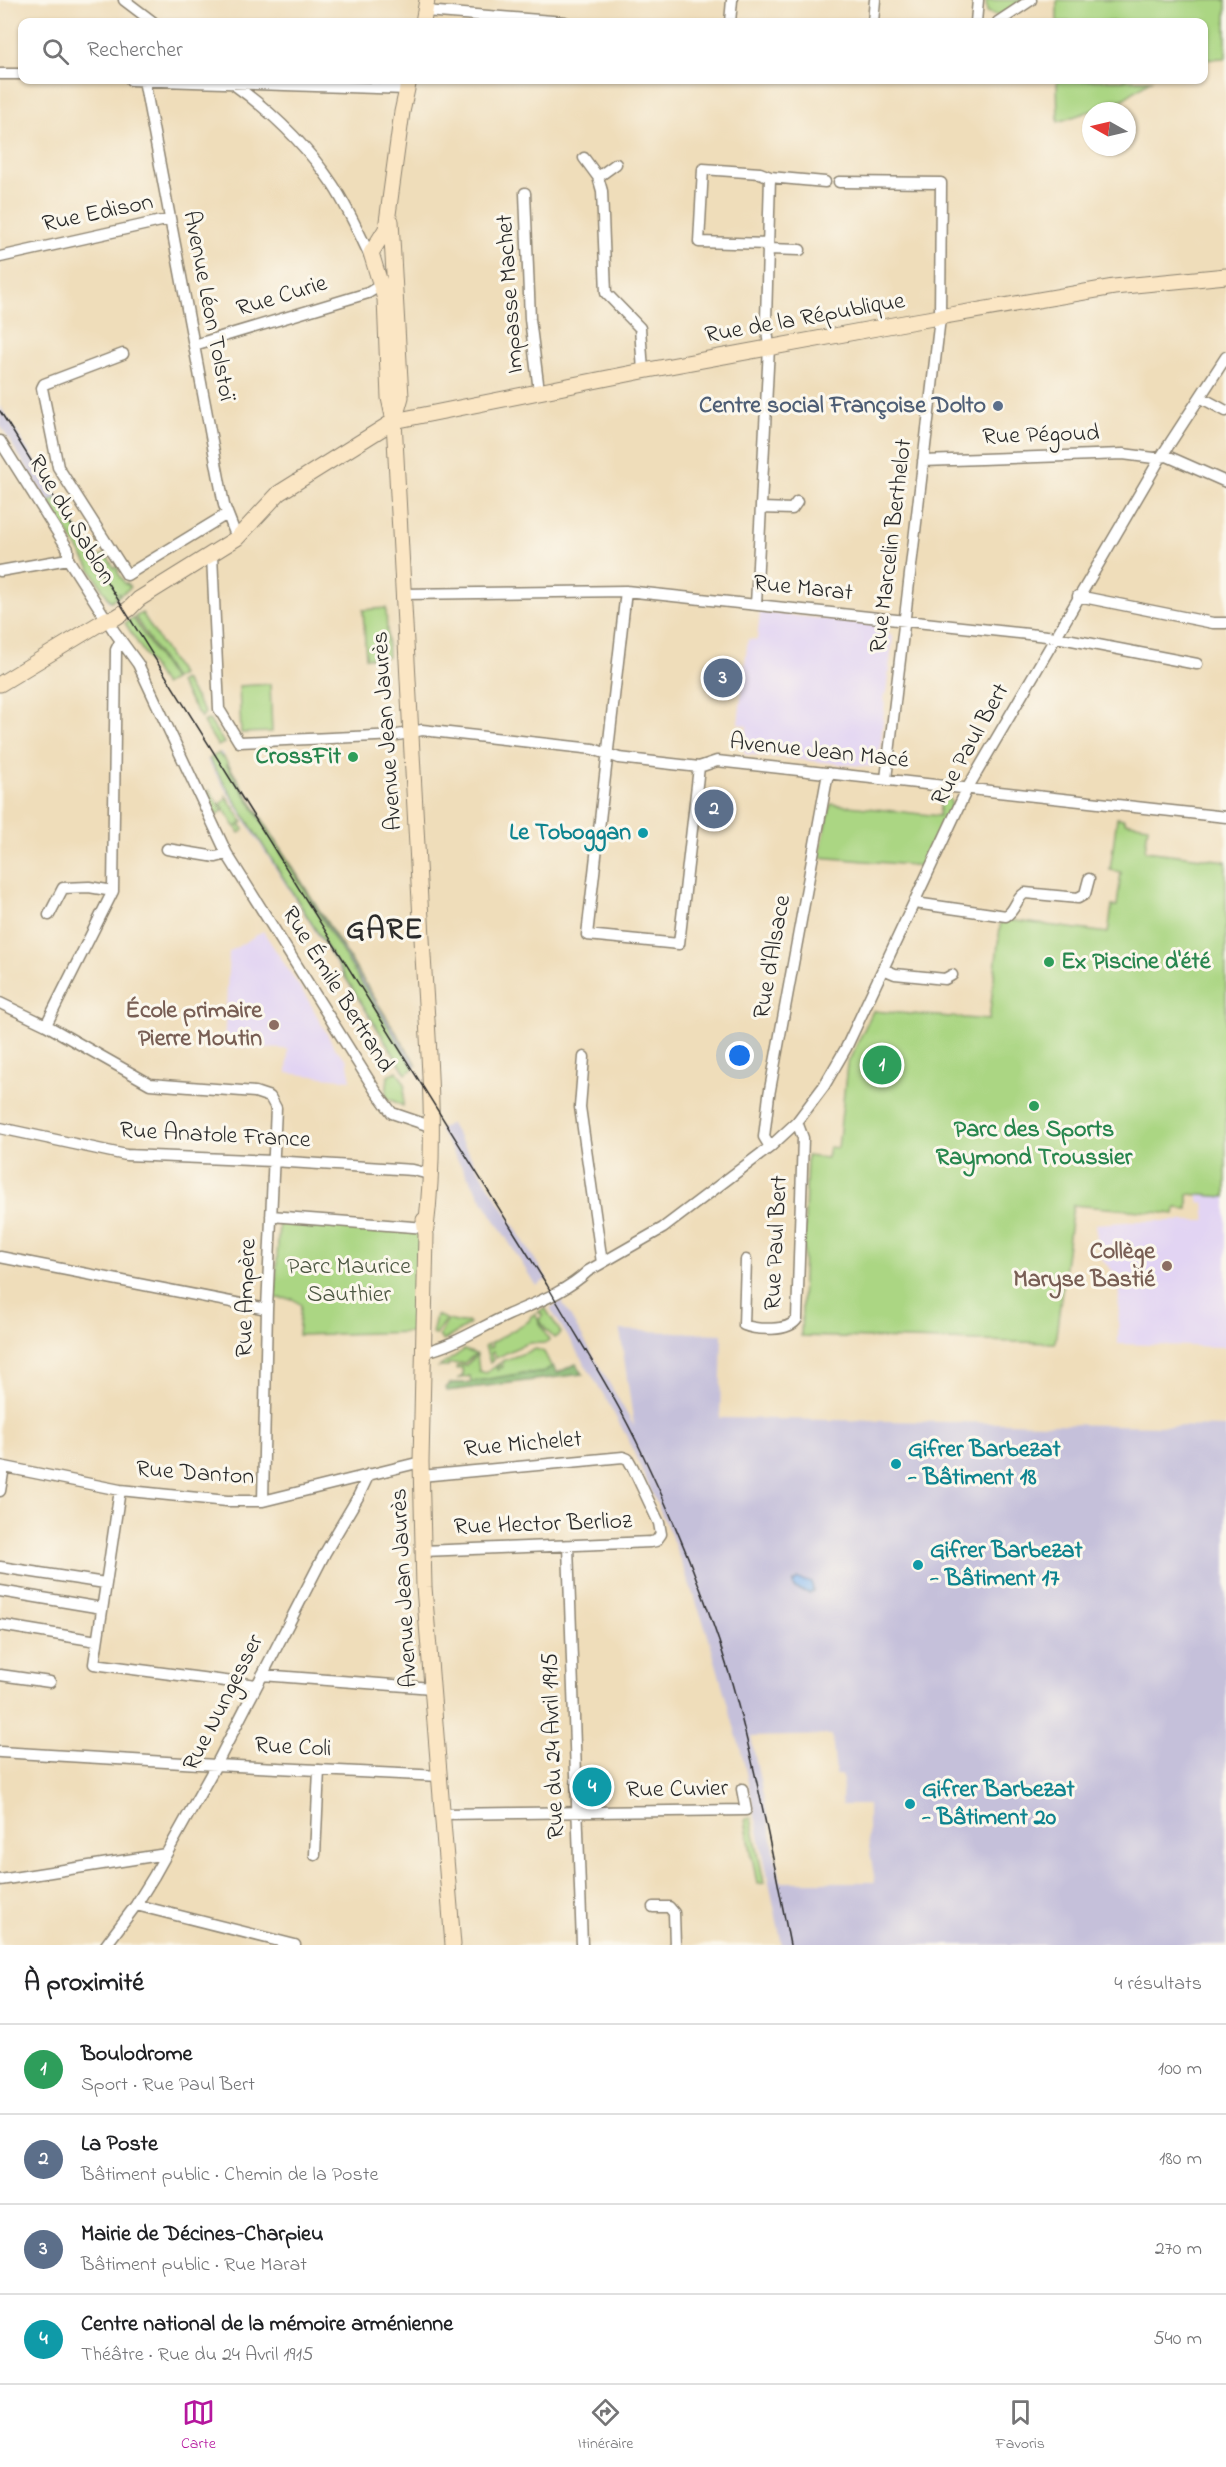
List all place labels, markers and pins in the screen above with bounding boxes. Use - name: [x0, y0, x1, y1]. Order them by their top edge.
- place label: Centre social Françoise Dolto: [699, 389, 986, 424]
- marker: Centre social Françoise Dolto: [991, 399, 1005, 413]
- pin: 3: [704, 656, 742, 700]
- place label: CrossFit: [256, 740, 342, 775]
- marker: CrossFit: [346, 750, 360, 764]
- pin: 2: [694, 786, 734, 832]
- place label: Le Toboggan: [509, 816, 631, 852]
- marker: Le Toboggan: [636, 826, 650, 840]
- place label: Ex Piscine d'été: [1061, 945, 1212, 980]
- marker: Ex Piscine d'été: [1042, 955, 1056, 969]
- place label: École primaire Pierre Moutin: [125, 994, 263, 1057]
- marker: École primaire Pierre Moutin: [267, 1018, 281, 1032]
- pin: 1: [862, 1042, 902, 1088]
- marker: Parc des Sports Raymond Troussier: [1027, 1099, 1041, 1113]
- place label: Parc des Sports Raymond Troussier: [936, 1113, 1133, 1177]
- place label: Collège Maryse Bastié: [1013, 1235, 1156, 1299]
- marker: Collège Maryse Bastié: [1160, 1259, 1174, 1273]
- place label: Gifrer Barbezat - Bâtiment 18: [907, 1433, 1061, 1496]
- marker: Gifrer Barbezat - Bâtiment 18: [889, 1457, 903, 1471]
- place label: Gifrer Barbezat - Bâtiment 17: [929, 1534, 1083, 1597]
- marker: Gifrer Barbezat - Bâtiment 17: [911, 1558, 925, 1572]
- pin: 4: [572, 1764, 612, 1810]
- place label: Gifrer Barbezat - Bâtiment 20: [921, 1773, 1075, 1836]
- marker: Gifrer Barbezat - Bâtiment 20: [903, 1797, 917, 1811]

